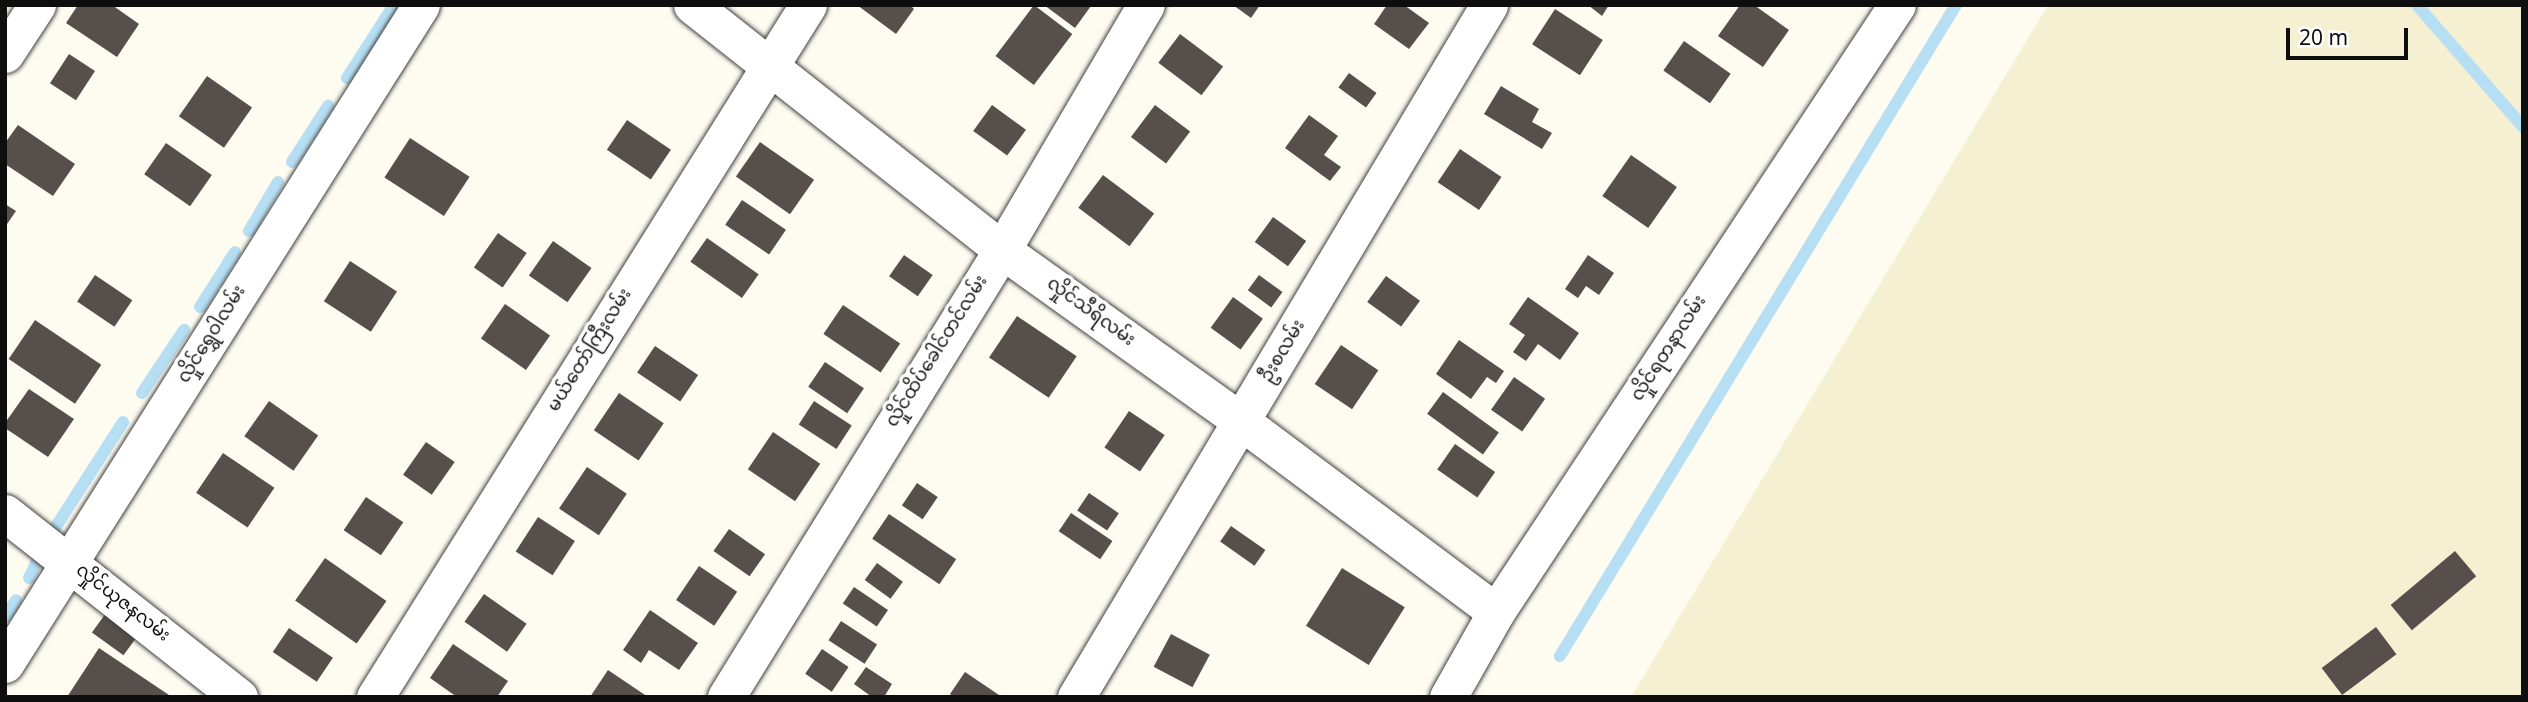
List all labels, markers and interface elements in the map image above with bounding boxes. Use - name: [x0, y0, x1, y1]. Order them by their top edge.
- scale bar: [2290, 14, 2412, 58]
- text: 20 m: [2299, 17, 2348, 63]
- street label: လှိုင်ထိပ်ခေါင်တင်လမ်း: [883, 272, 993, 432]
- street label: လှိုင်သီရိလမ်း: [1042, 274, 1138, 352]
- street label: လှိုင်ရွှေဝါလမ်း: [174, 282, 252, 388]
- street label: မယ်တော်ကြီးလမ်း: [544, 285, 638, 417]
- street label: လှိုင်ရတနာလမ်း: [1628, 292, 1712, 406]
- street label: ဦးစလမ်း: [1257, 317, 1311, 387]
- street label: လှိုင်ယုဇနလမ်း: [71, 561, 173, 647]

